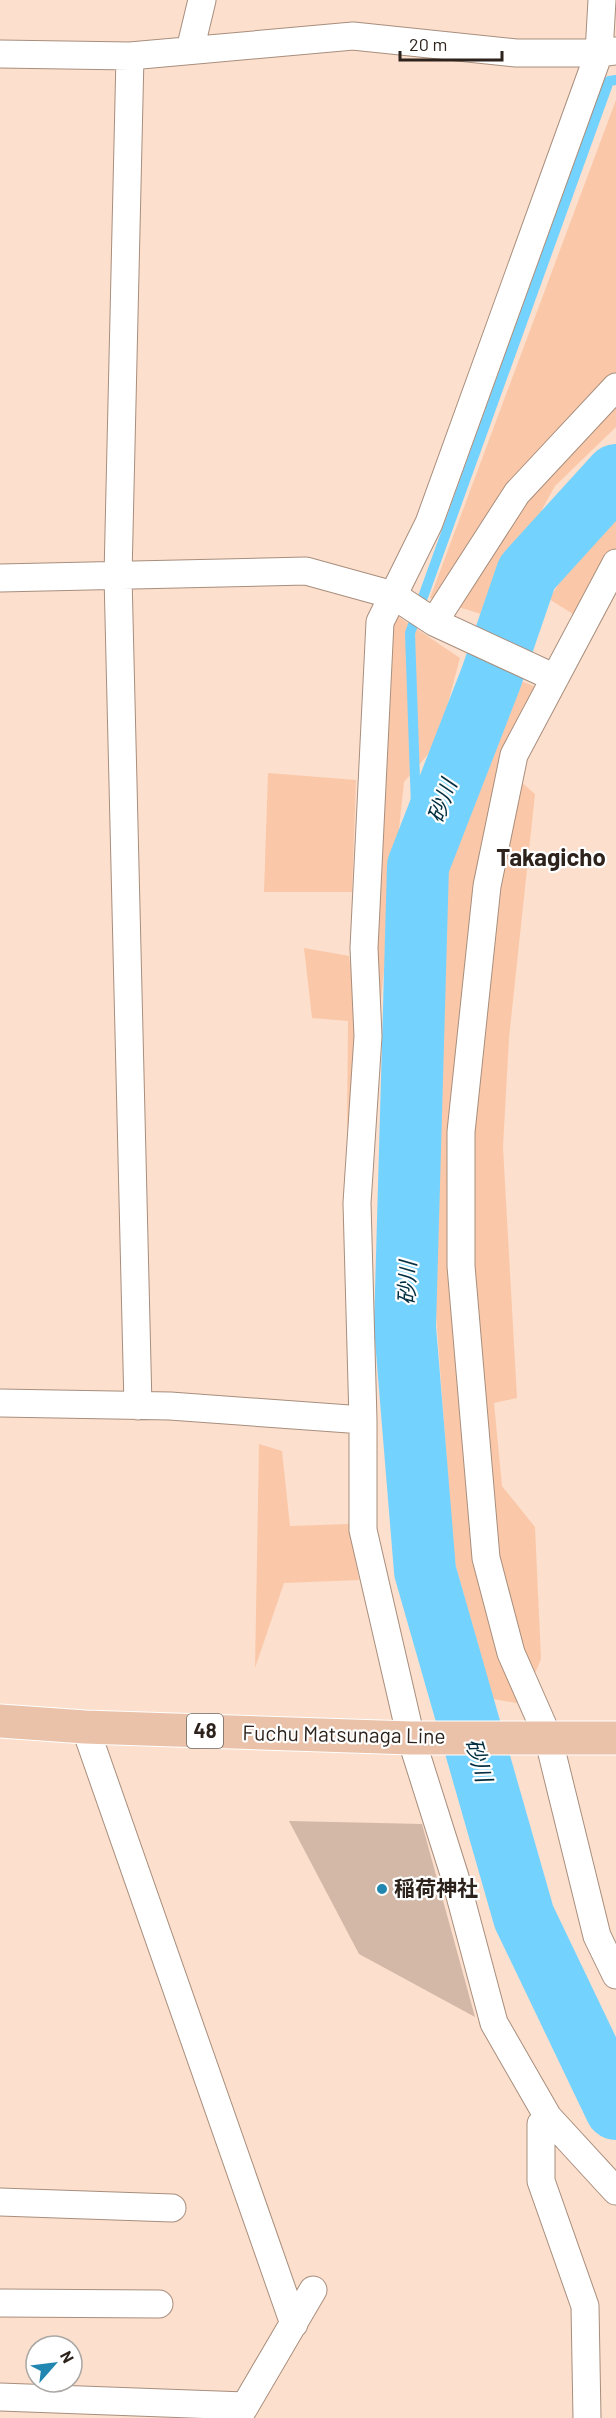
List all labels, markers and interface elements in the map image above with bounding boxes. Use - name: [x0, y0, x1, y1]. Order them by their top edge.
- scale bar: [400, 24, 502, 62]
- text: 20 m: [409, 33, 447, 55]
- water label: 砂川: [421, 774, 461, 826]
- district label: Takagicho: [496, 842, 606, 871]
- water label: 砂川: [392, 1259, 420, 1305]
- road number: 48: [187, 1714, 223, 1748]
- street label: Fuchu Matsunaga Line: [242, 1719, 446, 1748]
- water label: 砂川: [461, 1735, 499, 1786]
- place label: 稲荷神社: [394, 1875, 478, 1900]
- marker: 稲荷神社: [375, 1882, 389, 1896]
- north arrow: [24, 2334, 84, 2394]
- text: N: [57, 2348, 79, 2366]

